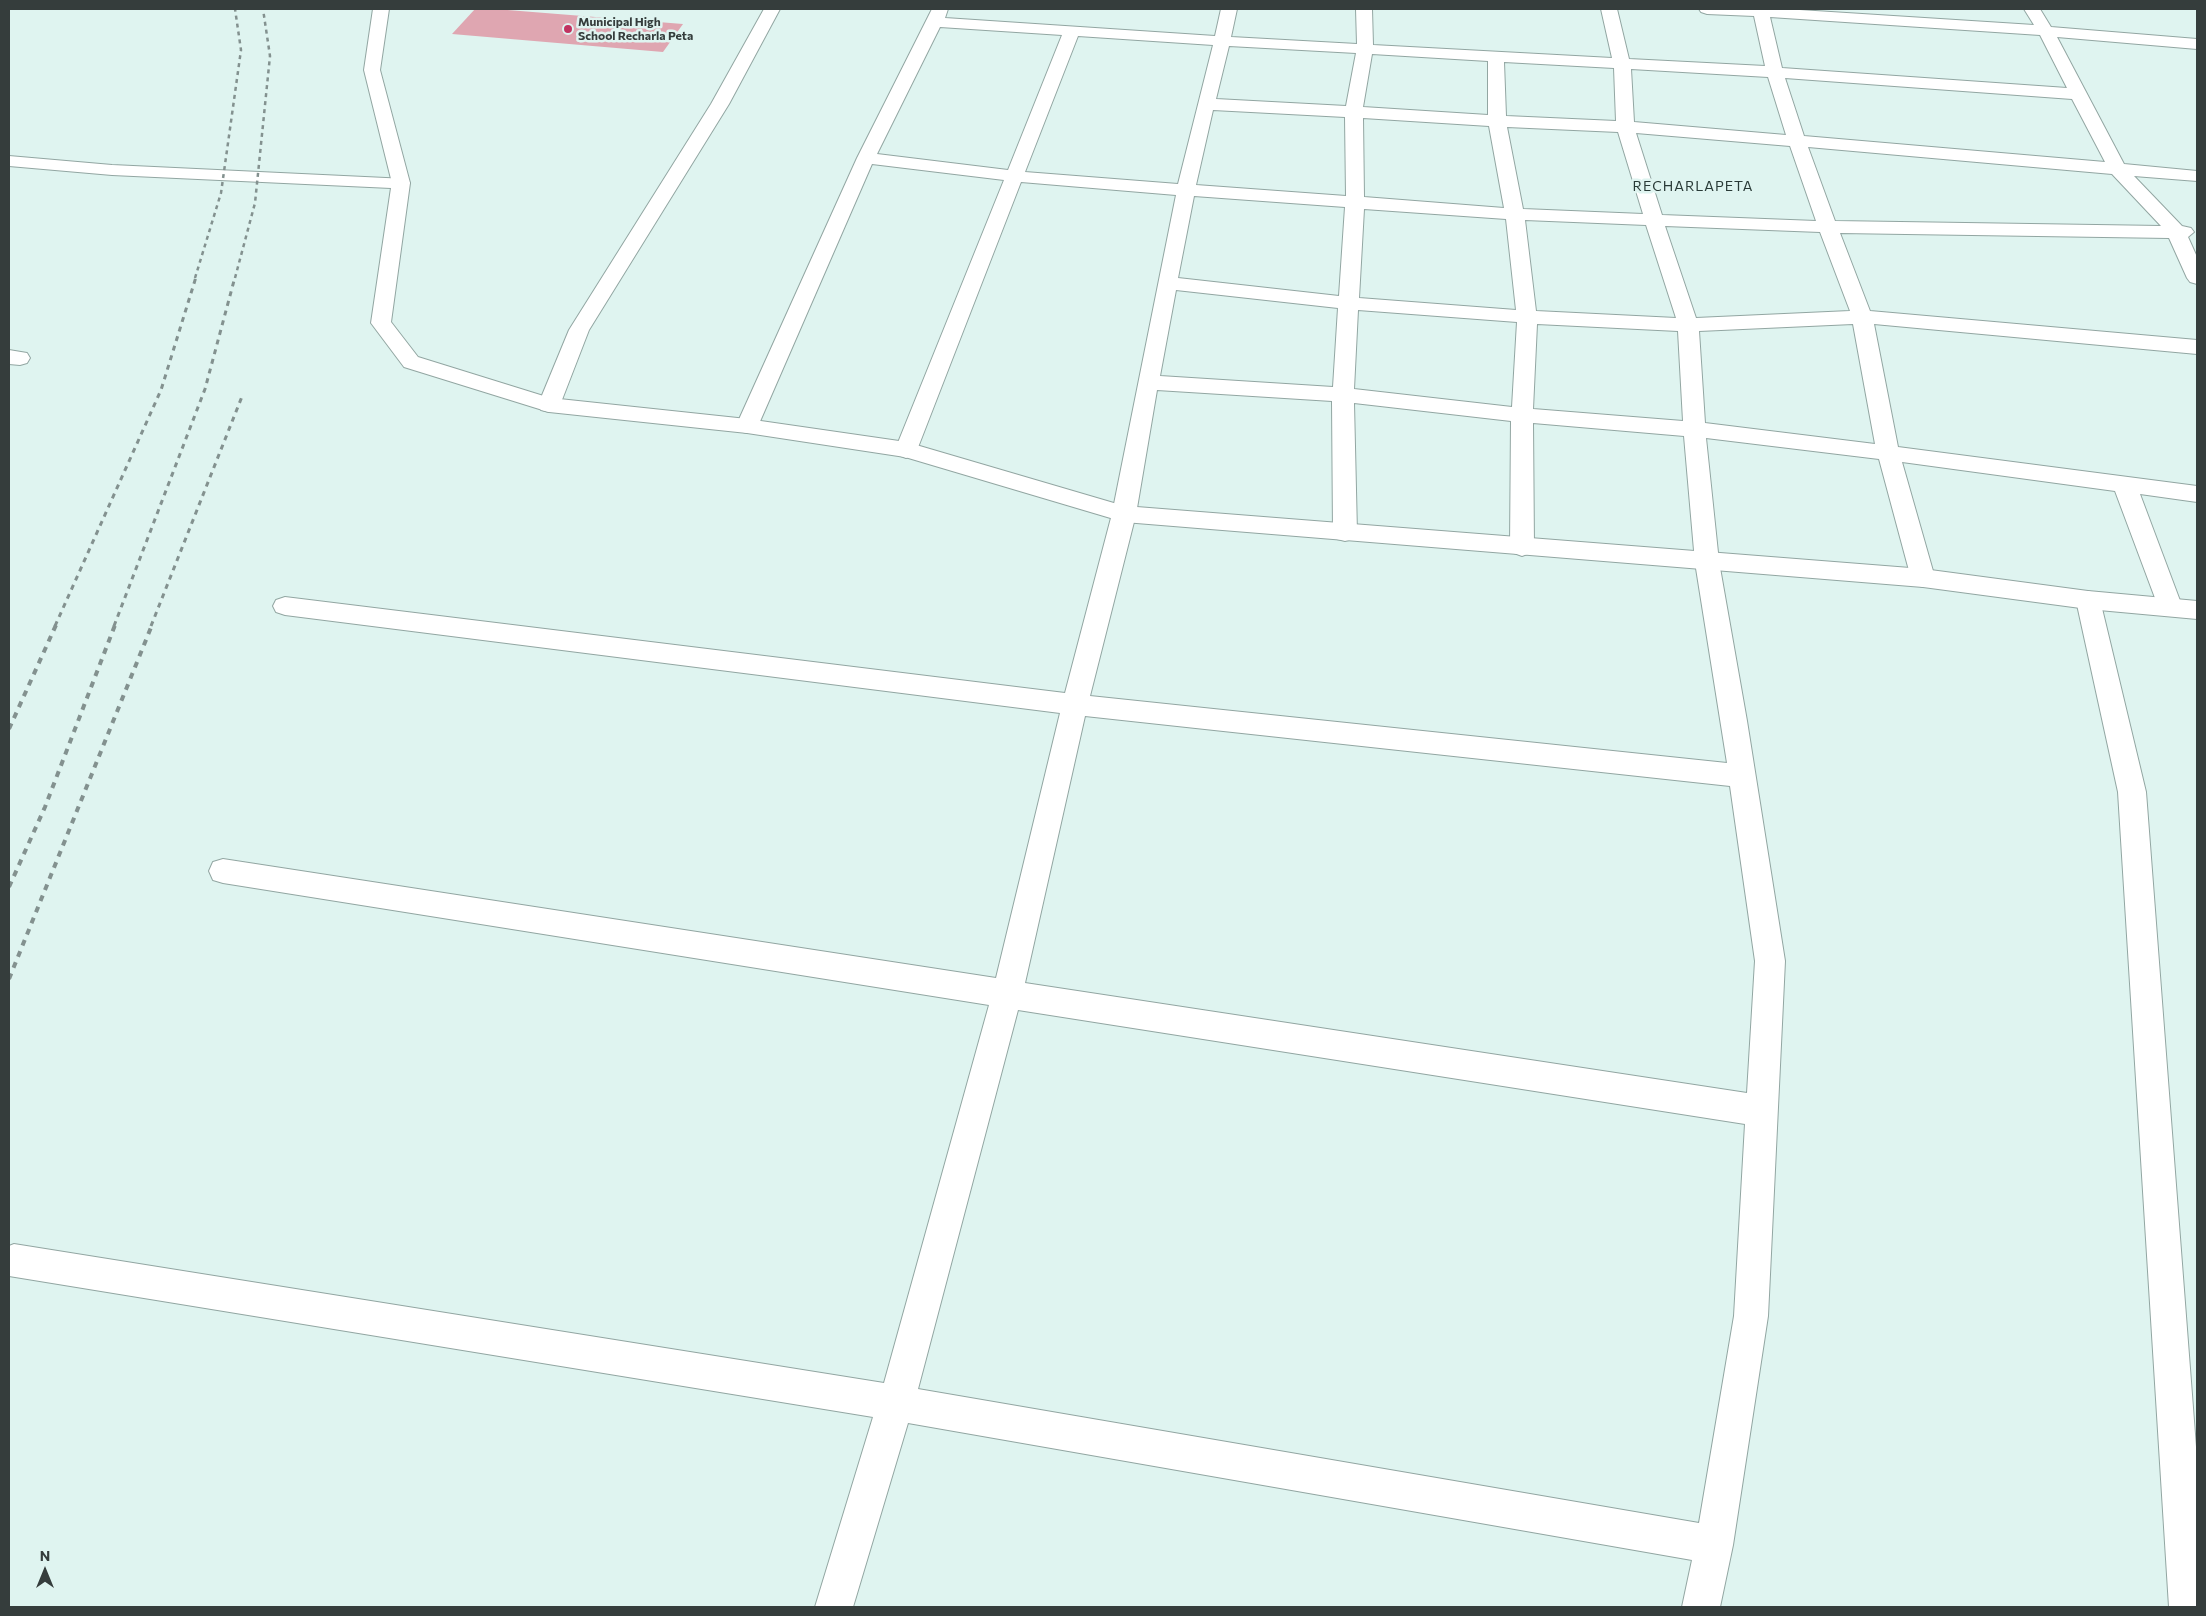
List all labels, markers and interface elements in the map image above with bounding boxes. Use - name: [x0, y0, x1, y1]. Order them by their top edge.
- place label: Municipal High School Recharla Peta: [578, 15, 693, 43]
- marker: Municipal High School Recharla Peta: [562, 23, 574, 35]
- district label: RECHARLAPETA: [1631, 178, 1755, 194]
- north arrow: [20, 1546, 70, 1596]
- text: N: [40, 1547, 50, 1564]

